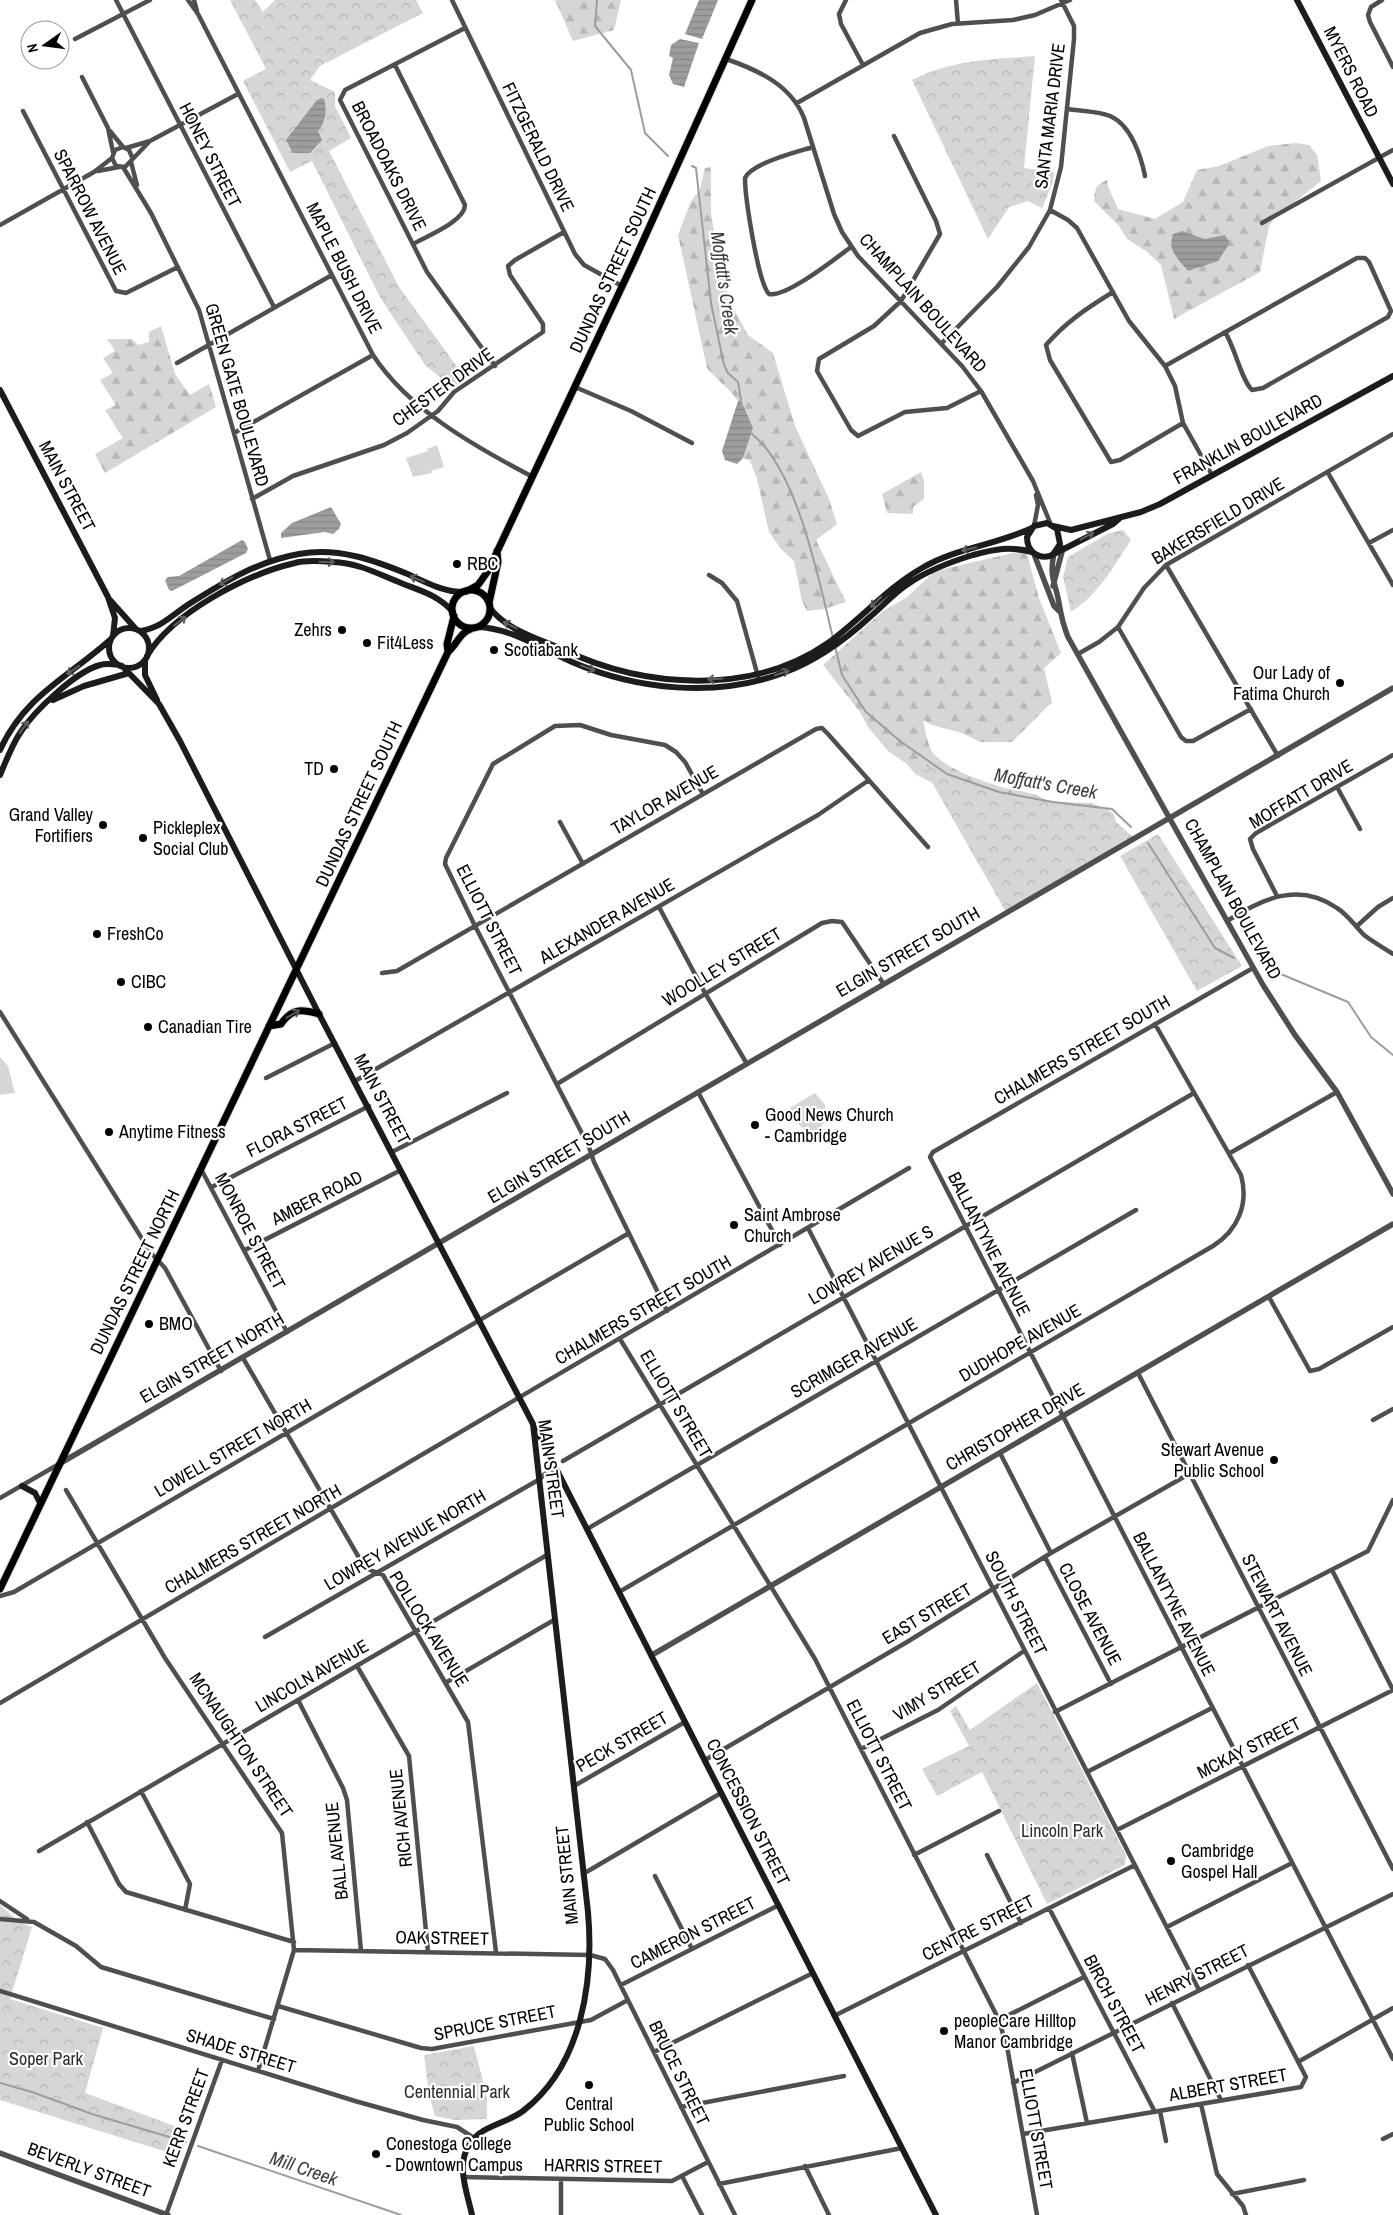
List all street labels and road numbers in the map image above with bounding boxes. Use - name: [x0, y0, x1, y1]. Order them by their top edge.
- street label: MYERS ROAD: [1318, 22, 1385, 122]
- street label: SANTA MARIA DRIVE: [1028, 42, 1071, 190]
- street label: FITZGERALD DRIVE: [496, 78, 581, 216]
- street label: BROADOAKS DRIVE: [346, 97, 433, 235]
- street label: HONEY STREET: [173, 98, 248, 211]
- street label: SPARROW AVENUE: [48, 145, 133, 279]
- street label: DUNDAS STREET SOUTH: [563, 183, 662, 357]
- street label: MAPLE BUSH DRIVE: [301, 198, 388, 338]
- street label: CHAMPLAIN BOULEVARD: [854, 227, 993, 378]
- street label: GREEN GATE BOULEVARD: [199, 300, 276, 490]
- street label: CHESTER DRIVE: [387, 341, 498, 432]
- street label: FRANKLIN BOULEVARD: [1169, 387, 1327, 490]
- street label: MAIN STREET: [33, 436, 102, 535]
- street label: BAKERSFIELD DRIVE: [1147, 471, 1289, 570]
- street label: DUNDAS STREET SOUTH: [309, 717, 408, 891]
- street label: MOFFATT DRIVE: [1244, 753, 1357, 834]
- street label: TAYLOR AVENUE: [607, 759, 723, 840]
- street label: CHAMPLAIN BOULEVARD: [1179, 814, 1288, 984]
- street label: ELLIOTT STREET: [451, 860, 528, 980]
- street label: ALEXANDER AVENUE: [534, 872, 679, 970]
- street label: ELGIN STREET SOUTH: [831, 900, 984, 1003]
- street label: WOOLLEY STREET: [657, 921, 786, 1012]
- street label: CHALMERS STREET SOUTH: [989, 989, 1175, 1110]
- street label: MAIN STREET: [348, 1049, 417, 1148]
- street label: FLORA STREET: [242, 1090, 352, 1163]
- street label: ELGIN STREET SOUTH: [483, 1104, 635, 1209]
- street label: AMBER ROAD: [266, 1164, 367, 1232]
- street label: BALLANTYNE AVENUE: [942, 1167, 1037, 1320]
- street label: MONROE STREET: [209, 1168, 292, 1293]
- street label: DUNDAS STREET NORTH: [84, 1185, 185, 1358]
- street label: LOWREY AVENUE S: [804, 1219, 938, 1311]
- street label: CHALMERS STREET SOUTH: [550, 1249, 736, 1370]
- street label: DUDHOPE AVENUE: [954, 1298, 1085, 1388]
- street label: ELGIN STREET NORTH: [135, 1306, 288, 1409]
- street label: SCRIMGER AVENUE: [786, 1311, 922, 1404]
- street label: ELLIOTT STREET: [634, 1345, 719, 1462]
- street label: CHRISTOPHER DRIVE: [941, 1377, 1089, 1476]
- street label: LOWELL STREET NORTH: [150, 1392, 316, 1503]
- street label: MAIN STREET: [532, 1418, 571, 1520]
- street label: CHALMERS STREET NORTH: [160, 1478, 346, 1599]
- street label: LOWREY AVENUE NORTH: [319, 1483, 490, 1596]
- street label: BALLANTYNE AVENUE: [1127, 1527, 1222, 1680]
- street label: SOUTH STREET: [979, 1546, 1053, 1659]
- street label: STEWART AVENUE: [1236, 1549, 1319, 1680]
- street label: CLOSE AVENUE: [1053, 1558, 1128, 1669]
- street label: POLLOCK AVENUE: [384, 1566, 475, 1692]
- street label: EAST STREET: [877, 1577, 976, 1650]
- street label: LINCOLN AVENUE: [251, 1633, 373, 1718]
- street label: VIMY STREET: [888, 1655, 985, 1727]
- street label: MCNAUGHTON STREET: [184, 1667, 299, 1822]
- street label: ELLIOTT STREET: [841, 1695, 918, 1815]
- street label: PECK STREET: [571, 1705, 672, 1778]
- street label: MCKAY STREET: [1193, 1711, 1305, 1784]
- street label: CONCESSION STREET: [701, 1734, 796, 1889]
- street label: RICH AVENUE: [383, 1768, 418, 1869]
- street label: BALL AVENUE: [319, 1801, 354, 1901]
- street label: MAIN STREET: [549, 1824, 584, 1926]
- street label: CENTRE STREET: [917, 1888, 1038, 1967]
- street label: CAMERON STREET: [626, 1890, 760, 1975]
- street label: OAK STREET: [395, 1924, 489, 1951]
- street label: HENRY STREET: [1141, 1938, 1253, 2011]
- street label: BIRCH STREET: [1078, 1950, 1151, 2057]
- street label: SPRUCE STREET: [432, 1998, 558, 2047]
- street label: BRUCE STREET: [643, 2016, 716, 2129]
- street label: SHADE STREET: [183, 2022, 299, 2079]
- street label: ALBERT STREET: [1166, 2062, 1289, 2107]
- street label: KERR STREET: [156, 2065, 215, 2171]
- street label: ELLIOTT STREET: [1014, 2067, 1059, 2191]
- street label: BEVERLY STREET: [24, 2136, 154, 2203]
- street label: HARRIS STREET: [544, 2152, 662, 2179]

